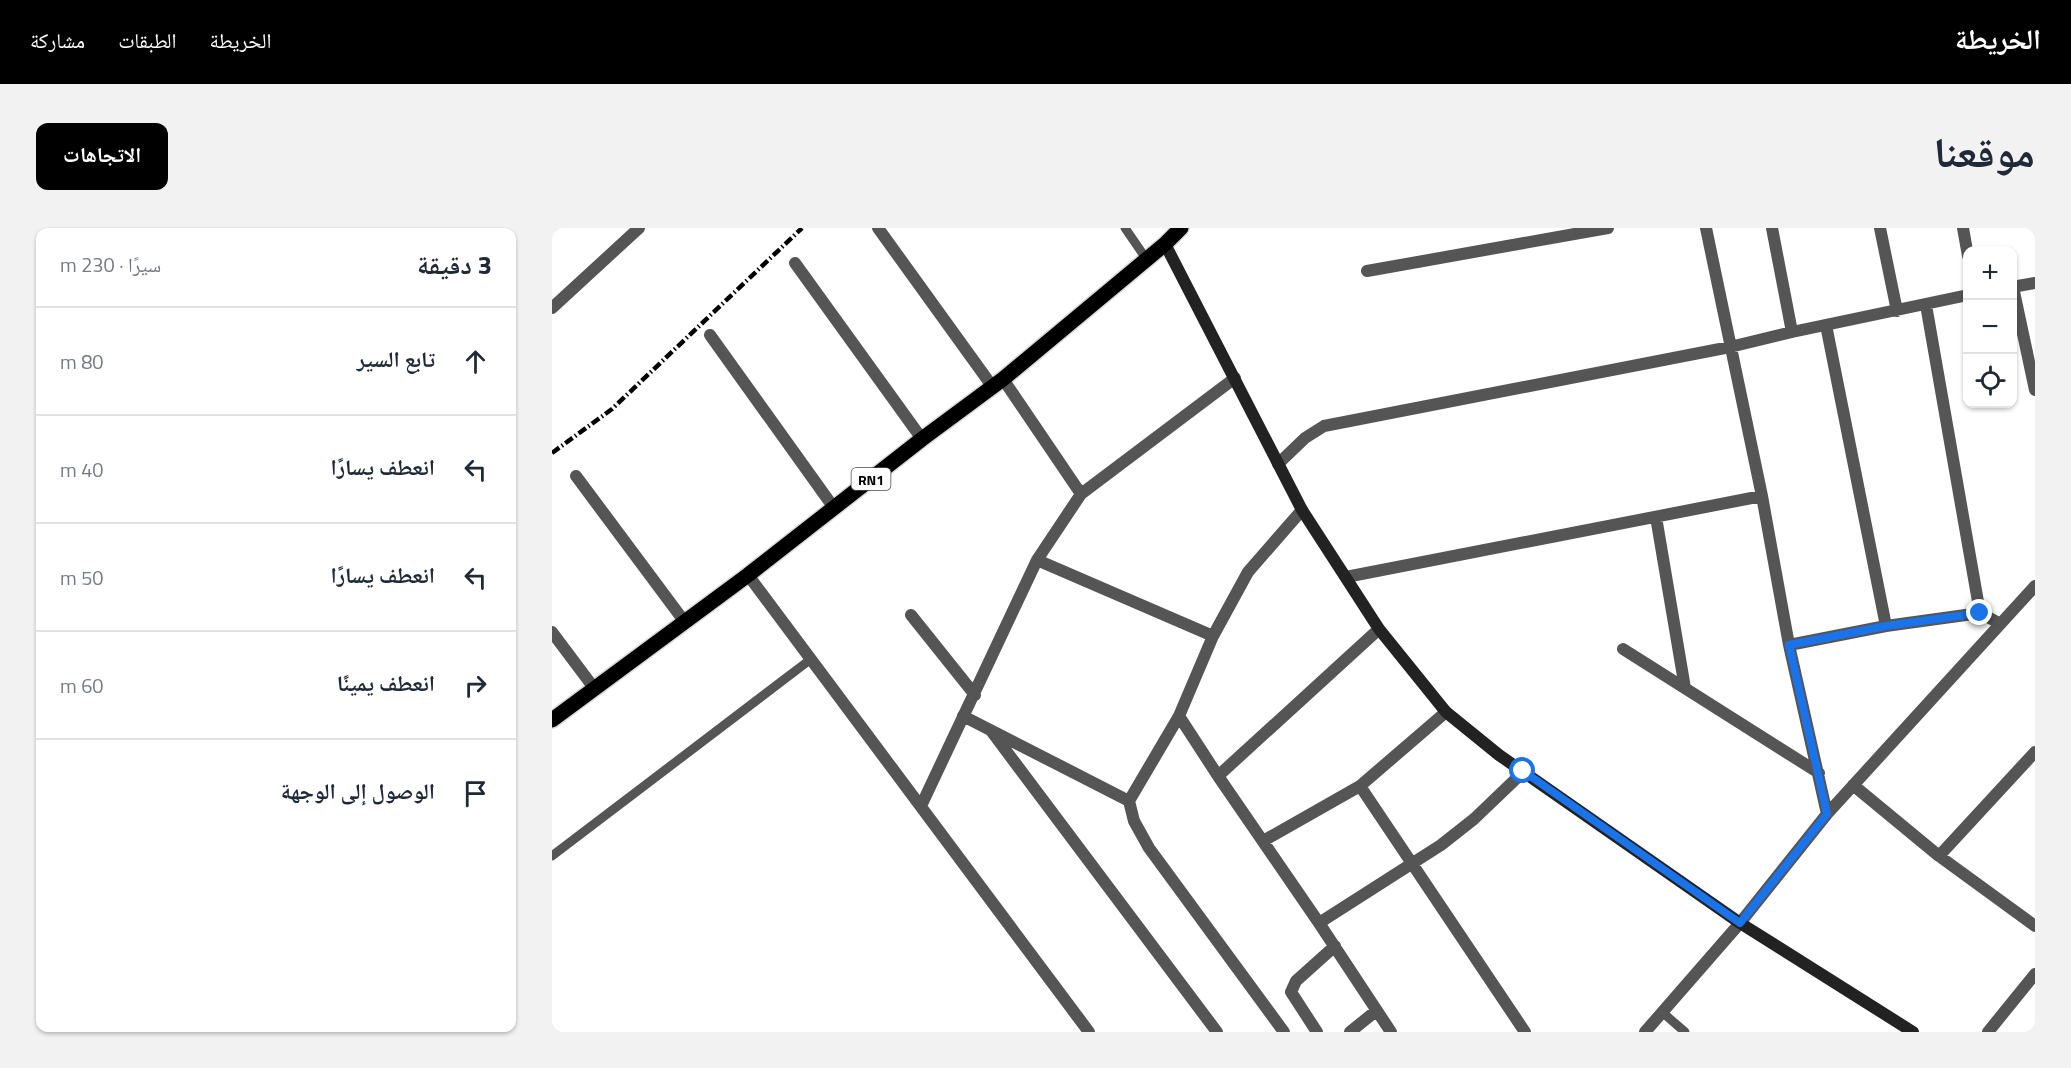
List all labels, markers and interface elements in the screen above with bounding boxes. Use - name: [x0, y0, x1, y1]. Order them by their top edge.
- text: الخريطة: [1955, 17, 2041, 60]
- text: مشاركة: [30, 24, 85, 56]
- text: الطبقات: [118, 24, 177, 56]
- text: الخريطة: [210, 24, 271, 56]
- text: موقعنا: [1934, 119, 2035, 183]
- button: الاتجاهات: [36, 123, 168, 190]
- text: 3 دقيقة: [417, 245, 492, 284]
- map controls: [1963, 246, 2017, 408]
- button: +: [1963, 246, 2017, 300]
- text: سيرًا · 230 m: [60, 249, 161, 280]
- button: −: [1963, 300, 2017, 354]
- text: تابع السير: [357, 342, 435, 376]
- icon: ahead: [459, 345, 492, 378]
- text: 80 m: [60, 346, 104, 377]
- button: locate: [1963, 354, 2017, 408]
- text: انعطف يسارًا: [330, 450, 435, 484]
- icon: left: [459, 453, 492, 486]
- text: 40 m: [60, 454, 104, 485]
- road number: RN1: [852, 468, 890, 490]
- text: انعطف يسارًا: [330, 558, 435, 592]
- icon: left: [459, 561, 492, 594]
- text: 50 m: [60, 562, 104, 593]
- route end: [1966, 599, 1992, 625]
- text: انعطف يمينًا: [337, 666, 435, 700]
- icon: right: [459, 669, 492, 702]
- text: 60 m: [60, 670, 104, 701]
- route start: [1509, 757, 1535, 783]
- text: الوصول إلى الوجهة: [281, 774, 435, 808]
- icon: arrive: [459, 777, 492, 810]

